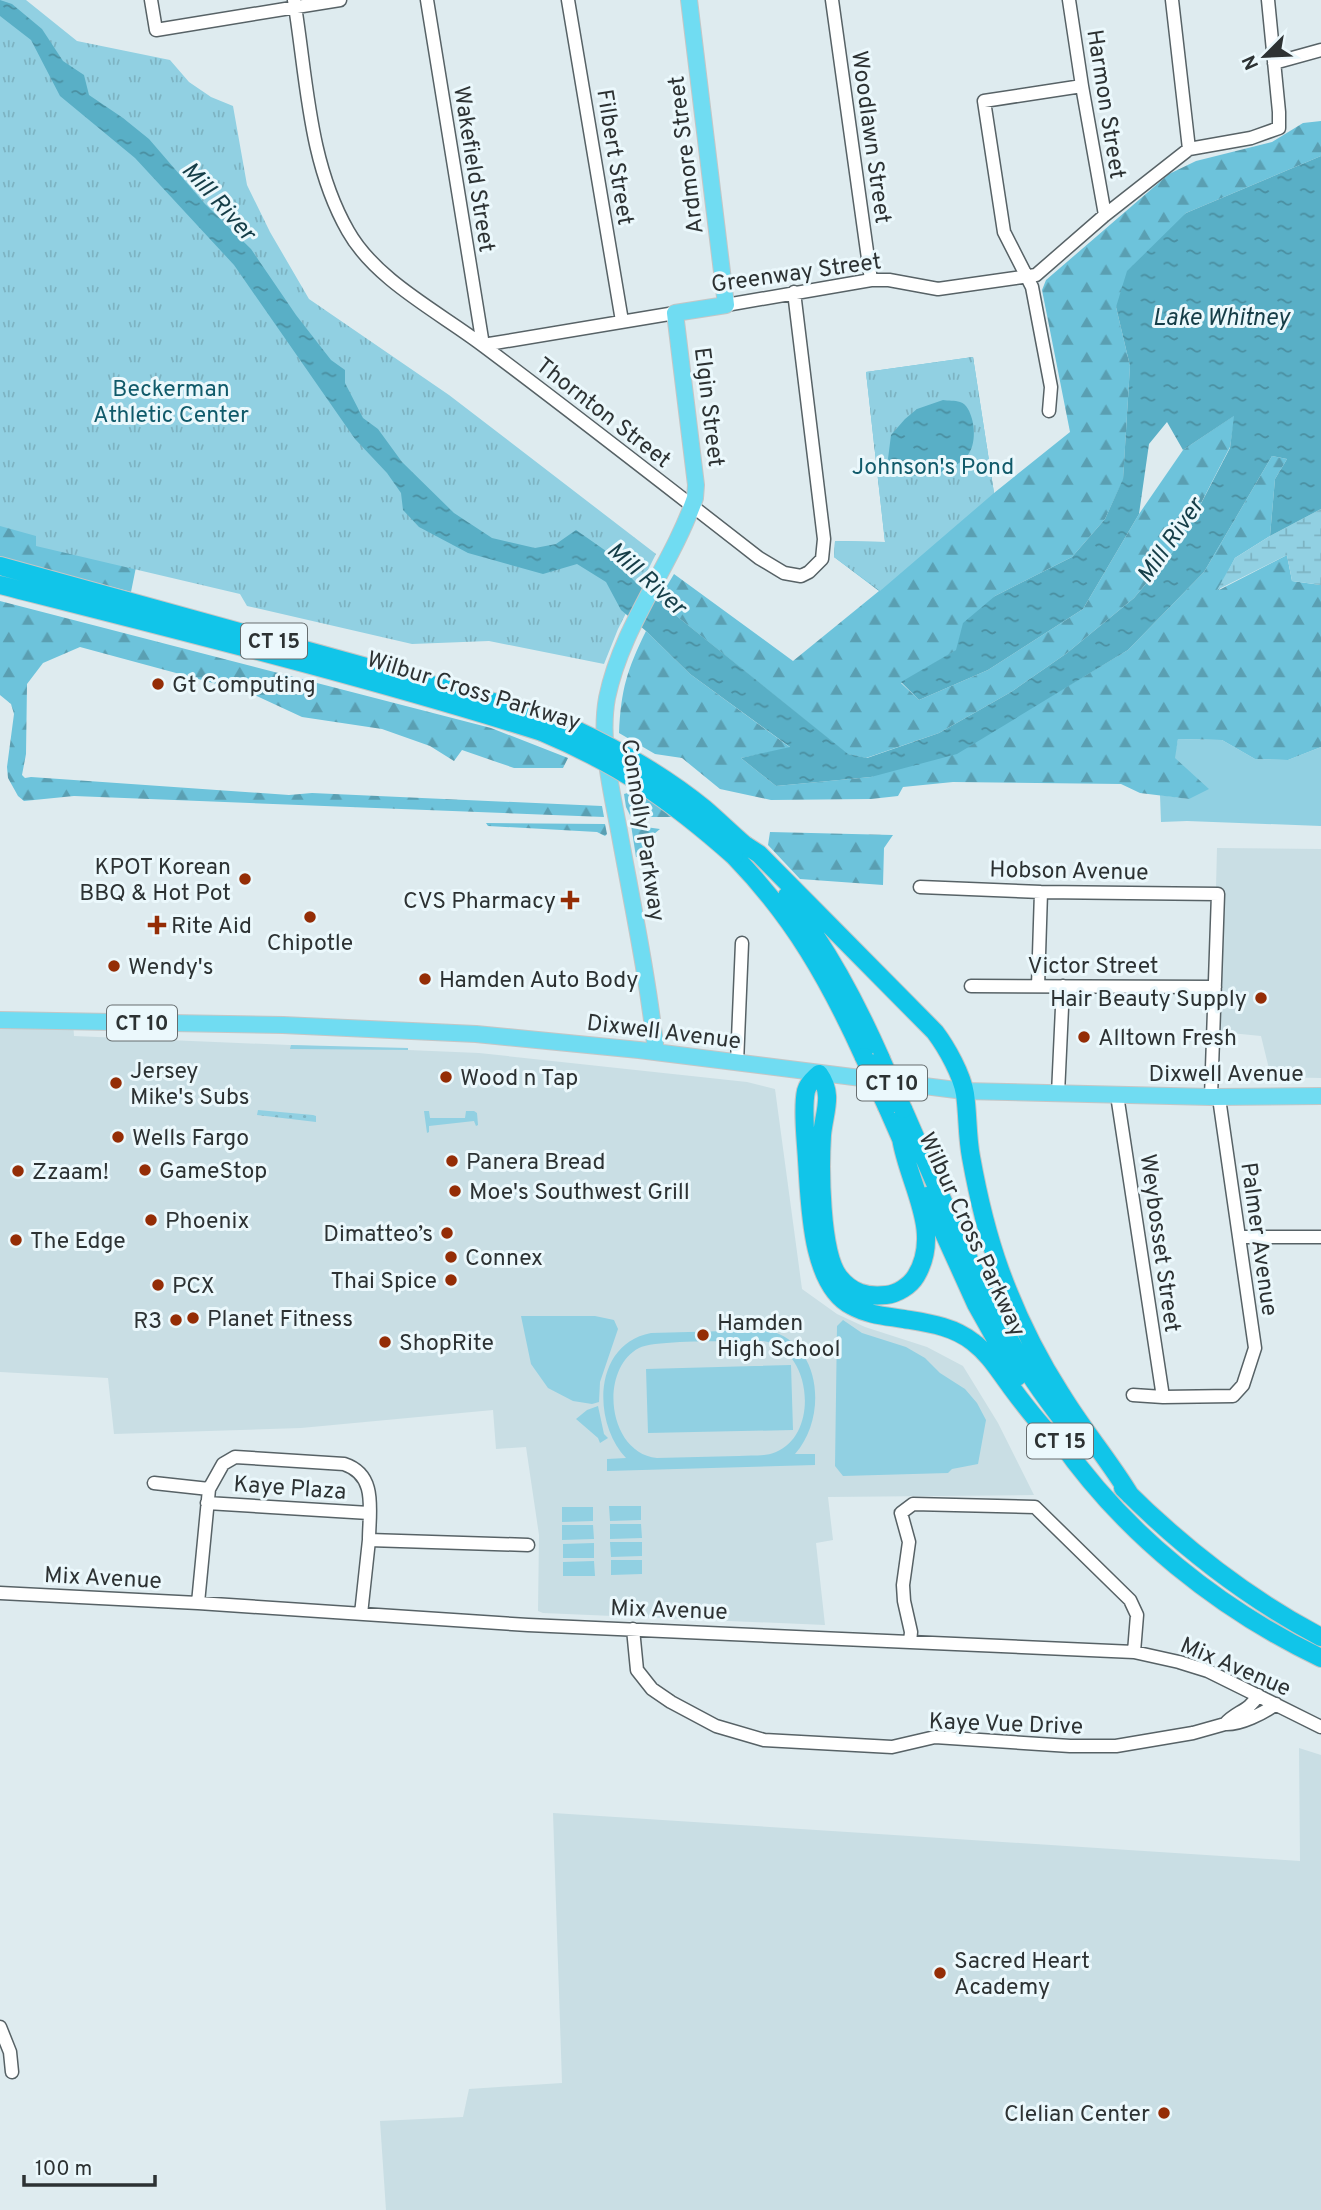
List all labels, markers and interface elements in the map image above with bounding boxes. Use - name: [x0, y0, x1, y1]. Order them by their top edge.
- north arrow: [1230, 21, 1300, 91]
- street label: Harmon Street: [1078, 28, 1131, 181]
- street label: Woodlawn Street: [843, 49, 896, 226]
- text: N: [1238, 51, 1265, 73]
- street label: Ardmore Street: [663, 74, 712, 235]
- street label: Wakefield Street: [445, 84, 500, 255]
- street label: Filbert Street: [588, 87, 639, 228]
- water label: Mill River: [174, 156, 262, 250]
- street label: Greenway Street: [709, 248, 883, 301]
- water label: Lake Whitney: [1152, 304, 1291, 334]
- street label: Elgin Street: [686, 346, 729, 469]
- street label: Thornton Street: [529, 352, 676, 476]
- park label: Beckerman Athletic Center: [93, 376, 249, 431]
- park label: Johnson's Pond: [852, 454, 1014, 483]
- water label: Mill River: [1132, 491, 1213, 589]
- water label: Mill River: [600, 536, 693, 624]
- road number: CT 15: [241, 624, 307, 658]
- street label: Wilbur Cross Parkway: [363, 646, 584, 739]
- place label: Gt Computing: [172, 672, 316, 701]
- marker: Gt Computing: [150, 676, 166, 692]
- street label: Connolly Parkway: [613, 737, 670, 924]
- place label: KPOT Korean BBQ & Hot Pot: [79, 854, 231, 909]
- street label: Hobson Avenue: [989, 857, 1149, 888]
- marker: KPOT Korean BBQ & Hot Pot: [237, 871, 253, 887]
- place label: CVS Pharmacy: [403, 888, 556, 917]
- marker: CVS Pharmacy: [562, 892, 578, 908]
- marker: Chipotle: [302, 909, 318, 925]
- place label: Rite Aid: [171, 913, 252, 942]
- marker: Rite Aid: [149, 917, 165, 933]
- place label: Chipotle: [267, 930, 353, 959]
- street label: Victor Street: [1028, 953, 1158, 982]
- place label: Wendy's: [128, 954, 214, 983]
- marker: Wendy's: [106, 958, 122, 974]
- place label: Hamden Auto Body: [439, 967, 638, 996]
- marker: Hamden Auto Body: [417, 971, 433, 987]
- place label: Hair Beauty Supply: [1050, 986, 1247, 1015]
- marker: Hair Beauty Supply: [1253, 990, 1269, 1006]
- road number: CT 10: [107, 1006, 177, 1040]
- street label: Dixwell Avenue: [585, 1010, 742, 1057]
- place label: Alltown Fresh: [1098, 1025, 1237, 1054]
- marker: Alltown Fresh: [1076, 1029, 1092, 1045]
- place label: Jersey Mike's Subs: [130, 1058, 250, 1113]
- street label: Dixwell Avenue: [1148, 1061, 1304, 1090]
- place label: Wood n Tap: [460, 1065, 578, 1094]
- road number: CT 10: [857, 1066, 927, 1100]
- marker: Wood n Tap: [438, 1069, 454, 1085]
- marker: Jersey Mike's Subs: [108, 1075, 124, 1091]
- place label: Wells Fargo: [132, 1125, 249, 1154]
- street label: Wilbur Cross Parkway: [911, 1128, 1031, 1342]
- marker: Wells Fargo: [110, 1129, 126, 1145]
- place label: Panera Bread: [466, 1149, 605, 1178]
- street label: Weybosset Street: [1132, 1152, 1185, 1334]
- marker: Panera Bread: [444, 1153, 460, 1169]
- place label: GameStop: [159, 1158, 267, 1187]
- place label: Zzaam!: [32, 1159, 109, 1188]
- street label: Palmer Avenue: [1232, 1161, 1283, 1318]
- marker: GameStop: [137, 1162, 153, 1178]
- marker: Zzaam!: [10, 1163, 26, 1179]
- place label: Moe's Southwest Grill: [469, 1179, 690, 1208]
- marker: Moe's Southwest Grill: [447, 1183, 463, 1199]
- place label: Phoenix: [165, 1208, 249, 1237]
- marker: Phoenix: [143, 1212, 159, 1228]
- place label: Dimatteo’s: [323, 1221, 433, 1250]
- marker: Dimatteo’s: [439, 1225, 455, 1241]
- place label: The Edge: [30, 1228, 126, 1257]
- marker: The Edge: [8, 1232, 24, 1248]
- place label: Connex: [465, 1245, 543, 1274]
- marker: Connex: [443, 1249, 459, 1265]
- place label: Thai Spice: [331, 1268, 437, 1297]
- marker: Thai Spice: [443, 1272, 459, 1288]
- place label: PCX: [172, 1273, 215, 1302]
- marker: PCX: [150, 1277, 166, 1293]
- place label: Planet Fitness: [207, 1306, 353, 1335]
- place label: R3: [133, 1308, 162, 1337]
- marker: Planet Fitness: [185, 1310, 201, 1326]
- place label: Hamden High School: [717, 1310, 840, 1365]
- marker: R3: [168, 1312, 184, 1328]
- marker: Hamden High School: [695, 1327, 711, 1343]
- place label: ShopRite: [399, 1330, 494, 1359]
- marker: ShopRite: [377, 1334, 393, 1350]
- road number: CT 15: [1027, 1424, 1093, 1458]
- street label: Kaye Plaza: [232, 1471, 347, 1508]
- street label: Mix Avenue: [43, 1562, 162, 1597]
- street label: Mix Avenue: [610, 1595, 728, 1628]
- street label: Mix Avenue: [1175, 1632, 1295, 1705]
- street label: Kaye Vue Drive: [928, 1708, 1084, 1743]
- place label: Sacred Heart Academy: [954, 1948, 1090, 2003]
- marker: Sacred Heart Academy: [932, 1965, 948, 1981]
- place label: Clelian Center: [1004, 2101, 1150, 2130]
- marker: Clelian Center: [1156, 2105, 1172, 2121]
- scale bar: [24, 2144, 156, 2188]
- text: 100 m: [35, 2156, 92, 2183]

